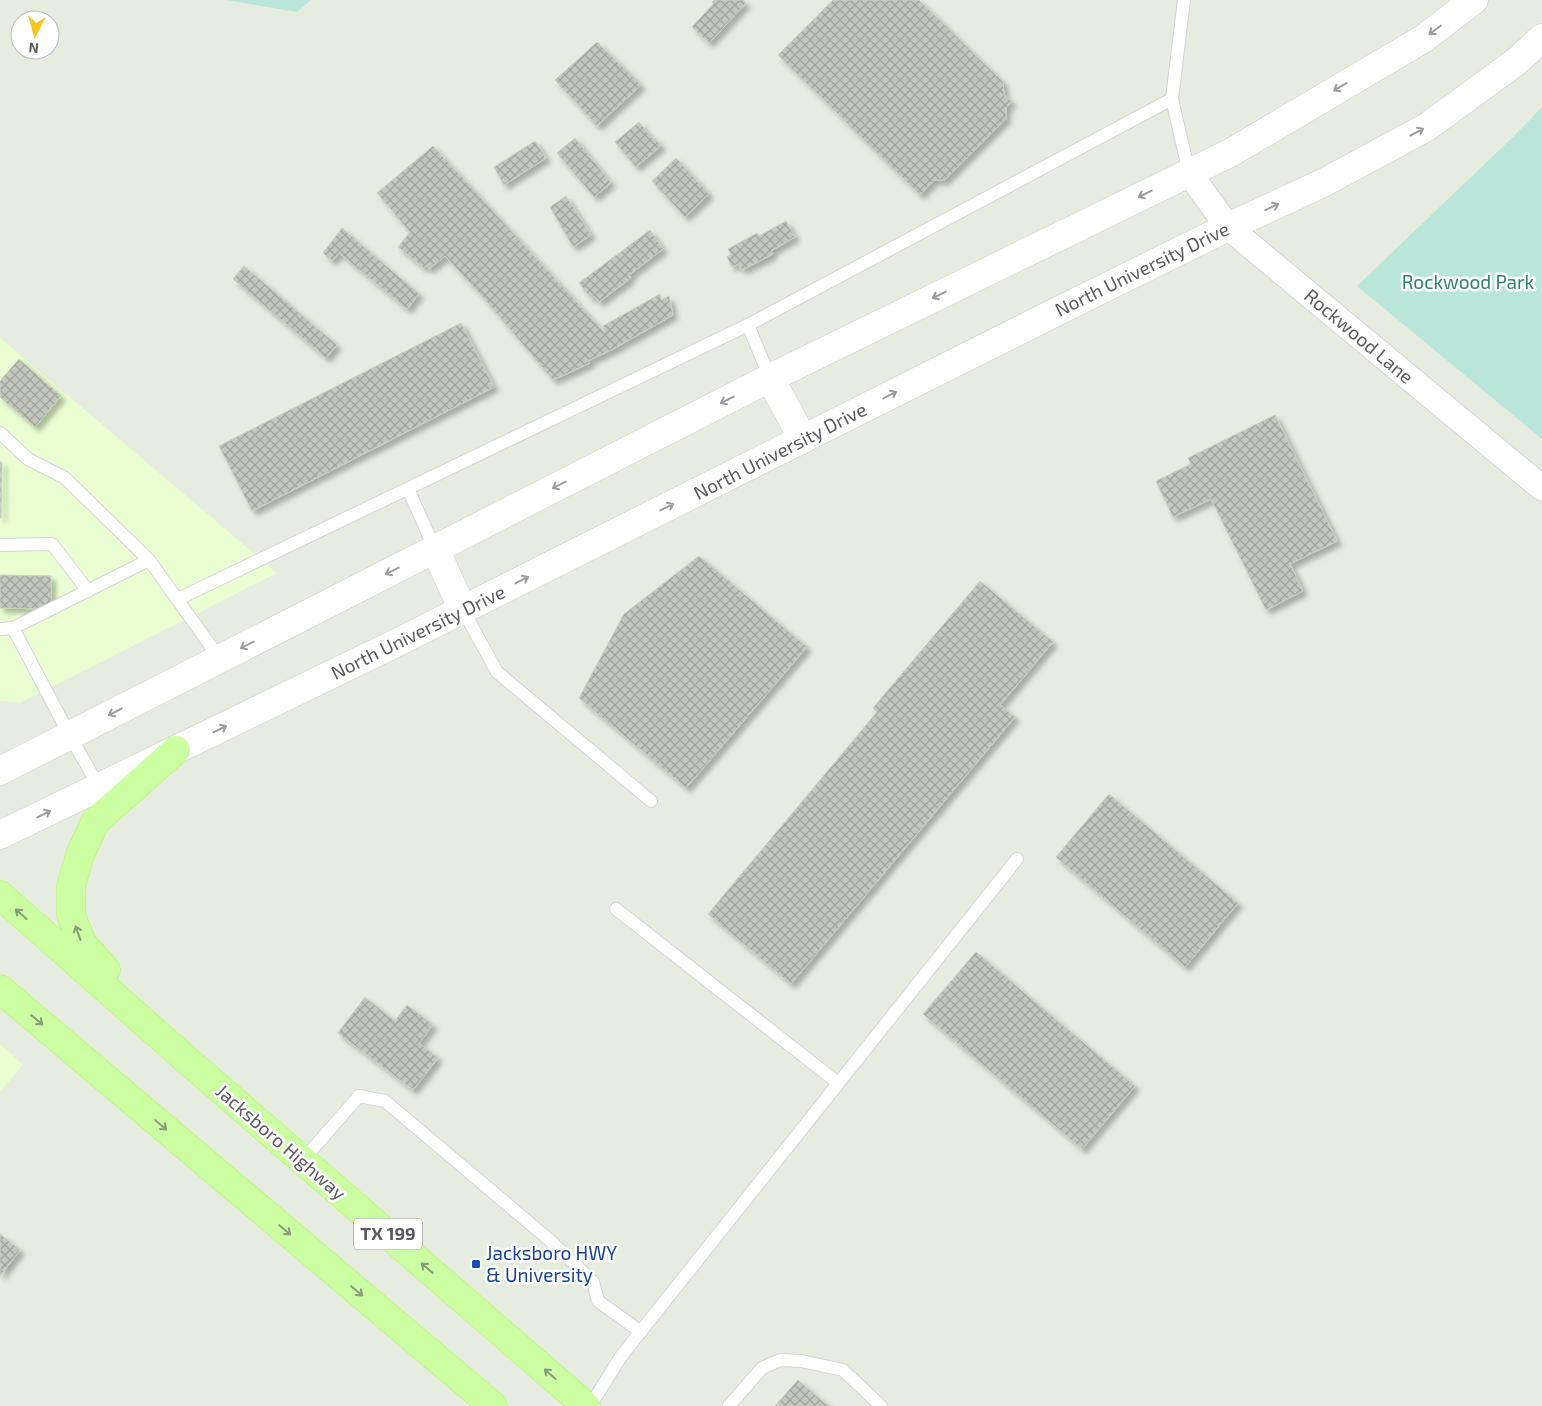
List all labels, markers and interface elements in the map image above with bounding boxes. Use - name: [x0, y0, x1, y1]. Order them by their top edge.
- north arrow: [10, 10, 60, 60]
- one-way arrow: [1429, 24, 1442, 35]
- text: N: [28, 39, 40, 57]
- one-way arrow: [1334, 83, 1348, 93]
- one-way arrow: [1409, 127, 1424, 136]
- one-way arrow: [1138, 190, 1153, 199]
- one-way arrow: [1264, 201, 1279, 211]
- street label: North University Drive: [1051, 216, 1233, 321]
- park label: Rockwood Park: [1402, 270, 1535, 293]
- street label: Rockwood Lane: [1300, 283, 1418, 388]
- one-way arrow: [932, 291, 947, 300]
- one-way arrow: [882, 390, 897, 399]
- one-way arrow: [720, 396, 735, 405]
- street label: North University Drive: [689, 397, 870, 504]
- one-way arrow: [552, 481, 567, 490]
- one-way arrow: [659, 502, 674, 511]
- one-way arrow: [384, 566, 399, 576]
- one-way arrow: [514, 575, 529, 584]
- street label: North University Drive: [327, 579, 509, 684]
- one-way arrow: [240, 641, 255, 650]
- one-way arrow: [108, 708, 123, 717]
- one-way arrow: [212, 724, 227, 733]
- one-way arrow: [36, 809, 51, 818]
- one-way arrow: [15, 908, 28, 920]
- one-way arrow: [73, 926, 82, 941]
- one-way arrow: [31, 1014, 44, 1026]
- street label: Jacksboro Highway: [212, 1079, 351, 1204]
- one-way arrow: [154, 1120, 167, 1131]
- road number: TX 199: [354, 1218, 422, 1250]
- one-way arrow: [278, 1225, 291, 1236]
- place label: Jacksboro HWY & University: [486, 1241, 617, 1286]
- marker: Jacksboro HWY & University: [470, 1258, 482, 1270]
- one-way arrow: [420, 1262, 433, 1273]
- one-way arrow: [350, 1285, 363, 1297]
- one-way arrow: [543, 1368, 556, 1380]

